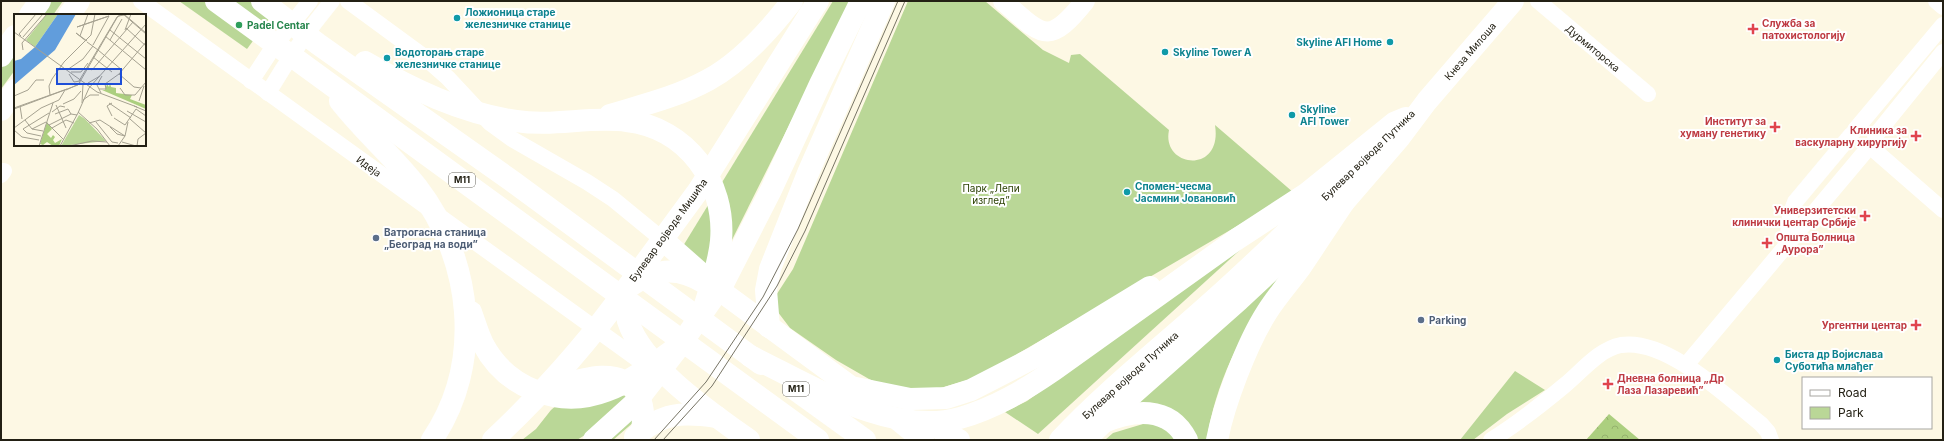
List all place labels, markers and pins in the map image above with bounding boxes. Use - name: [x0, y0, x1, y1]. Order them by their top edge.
- place label: Ложионица старе железничке станице: [465, 6, 571, 30]
- marker: Ложионица старе железничке станице: [452, 13, 462, 23]
- place label: Служба за патохистологију: [1762, 17, 1845, 42]
- place label: Padel Centar: [247, 19, 310, 31]
- marker: Padel Centar: [234, 20, 244, 30]
- marker: Служба за патохистологију: [1747, 23, 1759, 35]
- place label: Skyline AFI Home: [1296, 36, 1382, 49]
- marker: Skyline AFI Home: [1385, 37, 1395, 47]
- place label: Водоторањ старе железничке станице: [395, 46, 501, 70]
- place label: Skyline Tower A: [1173, 46, 1252, 59]
- marker: Skyline Tower A: [1160, 47, 1170, 57]
- marker: Водоторањ старе железничке станице: [382, 53, 392, 63]
- place label: Skyline AFI Tower: [1300, 103, 1349, 127]
- marker: Skyline AFI Tower: [1287, 110, 1297, 120]
- place label: Институт за хуману генетику: [1680, 115, 1766, 140]
- marker: Институт за хуману генетику: [1769, 121, 1781, 133]
- place label: Клиника за васкуларну хирургију: [1795, 124, 1907, 149]
- marker: Клиника за васкуларну хирургију: [1910, 130, 1922, 142]
- place label: Спомен-чесма Јасмини Јовановић: [1135, 180, 1236, 204]
- marker: Спомен-чесма Јасмини Јовановић: [1122, 187, 1132, 197]
- place label: Универзитетски клинички центар Србије: [1732, 204, 1856, 228]
- marker: Универзитетски клинички центар Србије: [1859, 210, 1871, 222]
- place label: Ватрогасна станица „Београд на води”: [384, 226, 486, 250]
- place label: Општа Болница „Аурора”: [1776, 231, 1855, 256]
- marker: Ватрогасна станица „Београд на води”: [371, 233, 381, 243]
- marker: Општа Болница „Аурора”: [1761, 237, 1773, 249]
- place label: Parking: [1429, 314, 1466, 327]
- marker: Parking: [1416, 315, 1426, 325]
- place label: Ургентни центар: [1822, 319, 1907, 331]
- marker: Ургентни центар: [1910, 319, 1922, 331]
- place label: Биста др Војислава Суботића млађег: [1785, 348, 1883, 373]
- marker: Биста др Војислава Суботића млађег: [1772, 355, 1782, 365]
- place label: Дневна болница „Др Лаза Лазаревић”: [1617, 372, 1724, 396]
- marker: Дневна болница „Др Лаза Лазаревић”: [1602, 378, 1614, 390]

